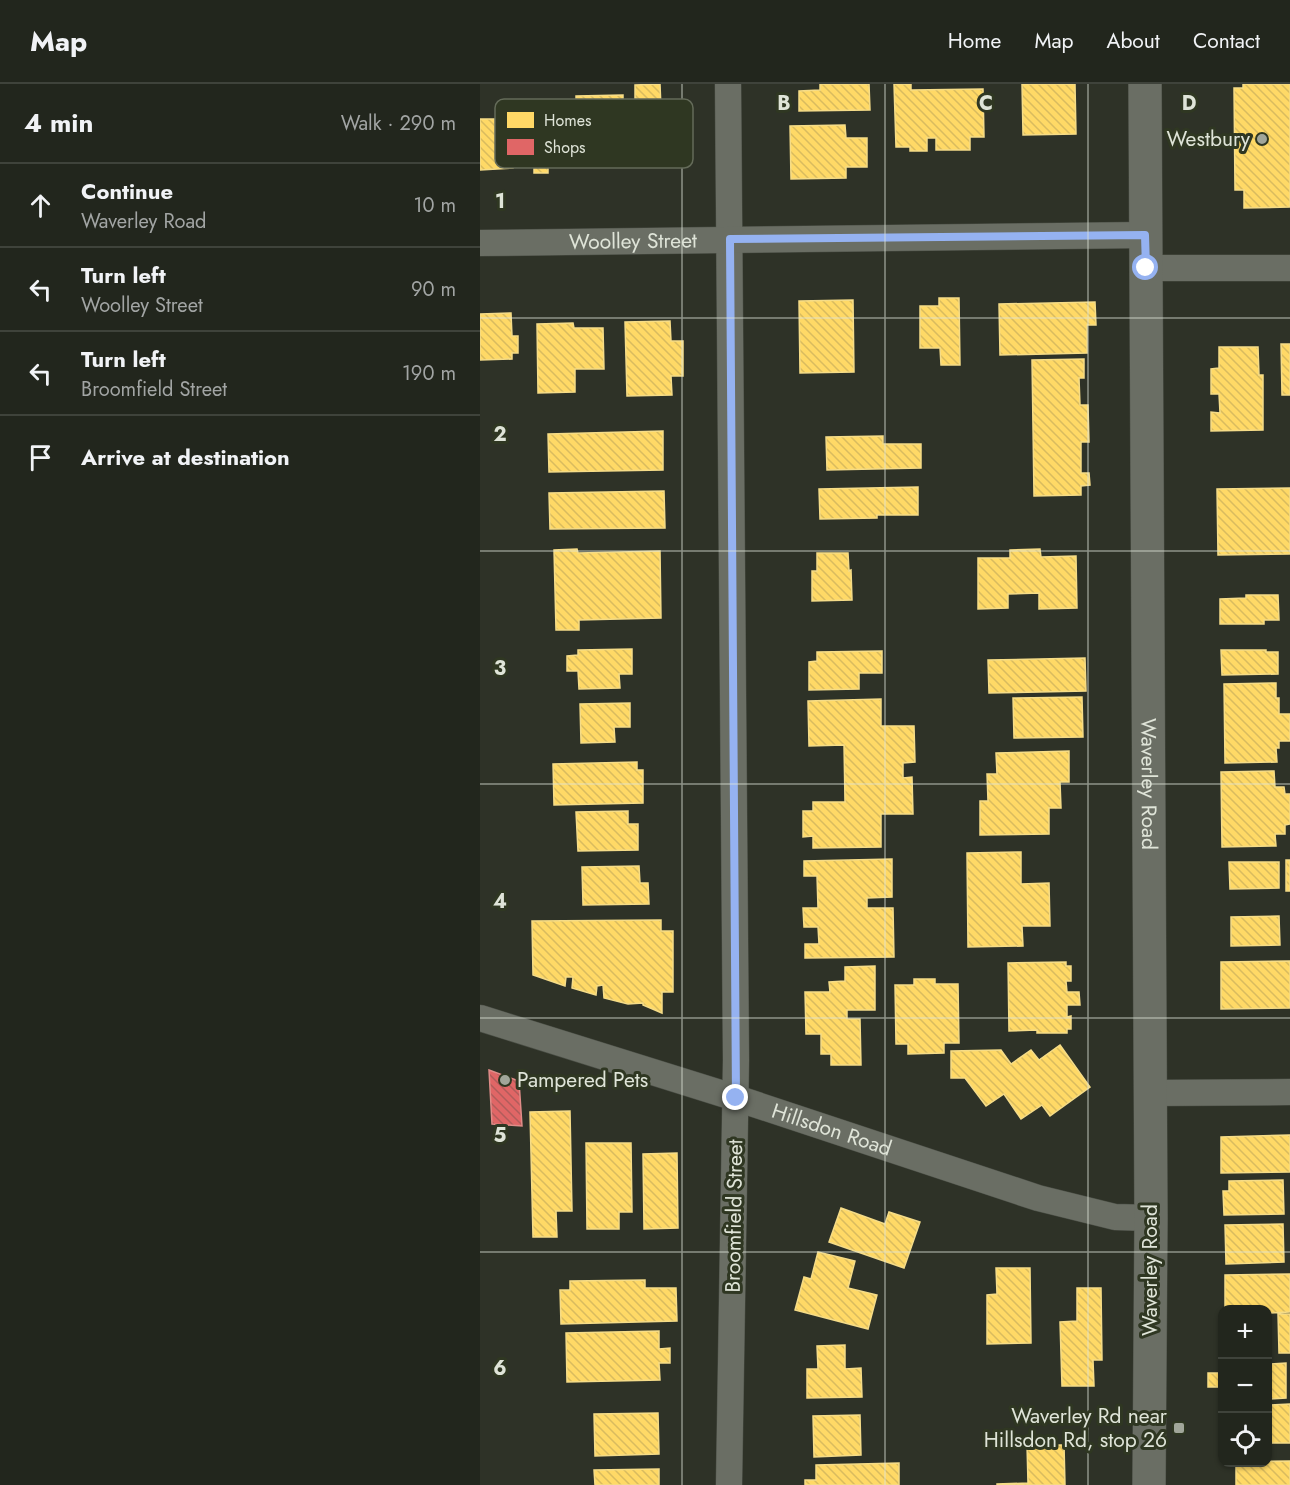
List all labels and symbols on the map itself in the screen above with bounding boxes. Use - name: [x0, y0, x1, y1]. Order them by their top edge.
- text: B: [777, 89, 791, 118]
- text: C: [979, 89, 993, 118]
- text: D: [1182, 89, 1196, 118]
- legend: [495, 99, 693, 168]
- text: Homes: [544, 109, 591, 132]
- place label: Westbury: [1167, 124, 1251, 154]
- marker: Westbury: [1255, 132, 1269, 146]
- text: Shops: [544, 136, 585, 159]
- text: 1: [495, 187, 505, 216]
- street label: Woolley Street: [569, 225, 697, 257]
- route start: [1132, 254, 1158, 280]
- text: 2: [493, 420, 507, 449]
- text: 3: [494, 654, 506, 683]
- street label: Waverley Road: [1133, 718, 1164, 850]
- text: 4: [493, 887, 507, 916]
- place label: Pampered Pets: [517, 1065, 648, 1095]
- marker: Pampered Pets: [498, 1073, 512, 1087]
- route end: [722, 1084, 748, 1110]
- street label: Hillsdon Road: [768, 1096, 896, 1164]
- text: 5: [494, 1121, 507, 1150]
- street label: Broomfield Street: [718, 1139, 750, 1293]
- street label: Waverley Road: [1135, 1204, 1165, 1336]
- text: 6: [493, 1354, 507, 1383]
- place label: Waverley Rd near Hillsdon Rd, stop 26: [984, 1401, 1168, 1455]
- marker: Waverley Rd near Hillsdon Rd, stop 26: [1172, 1421, 1186, 1435]

